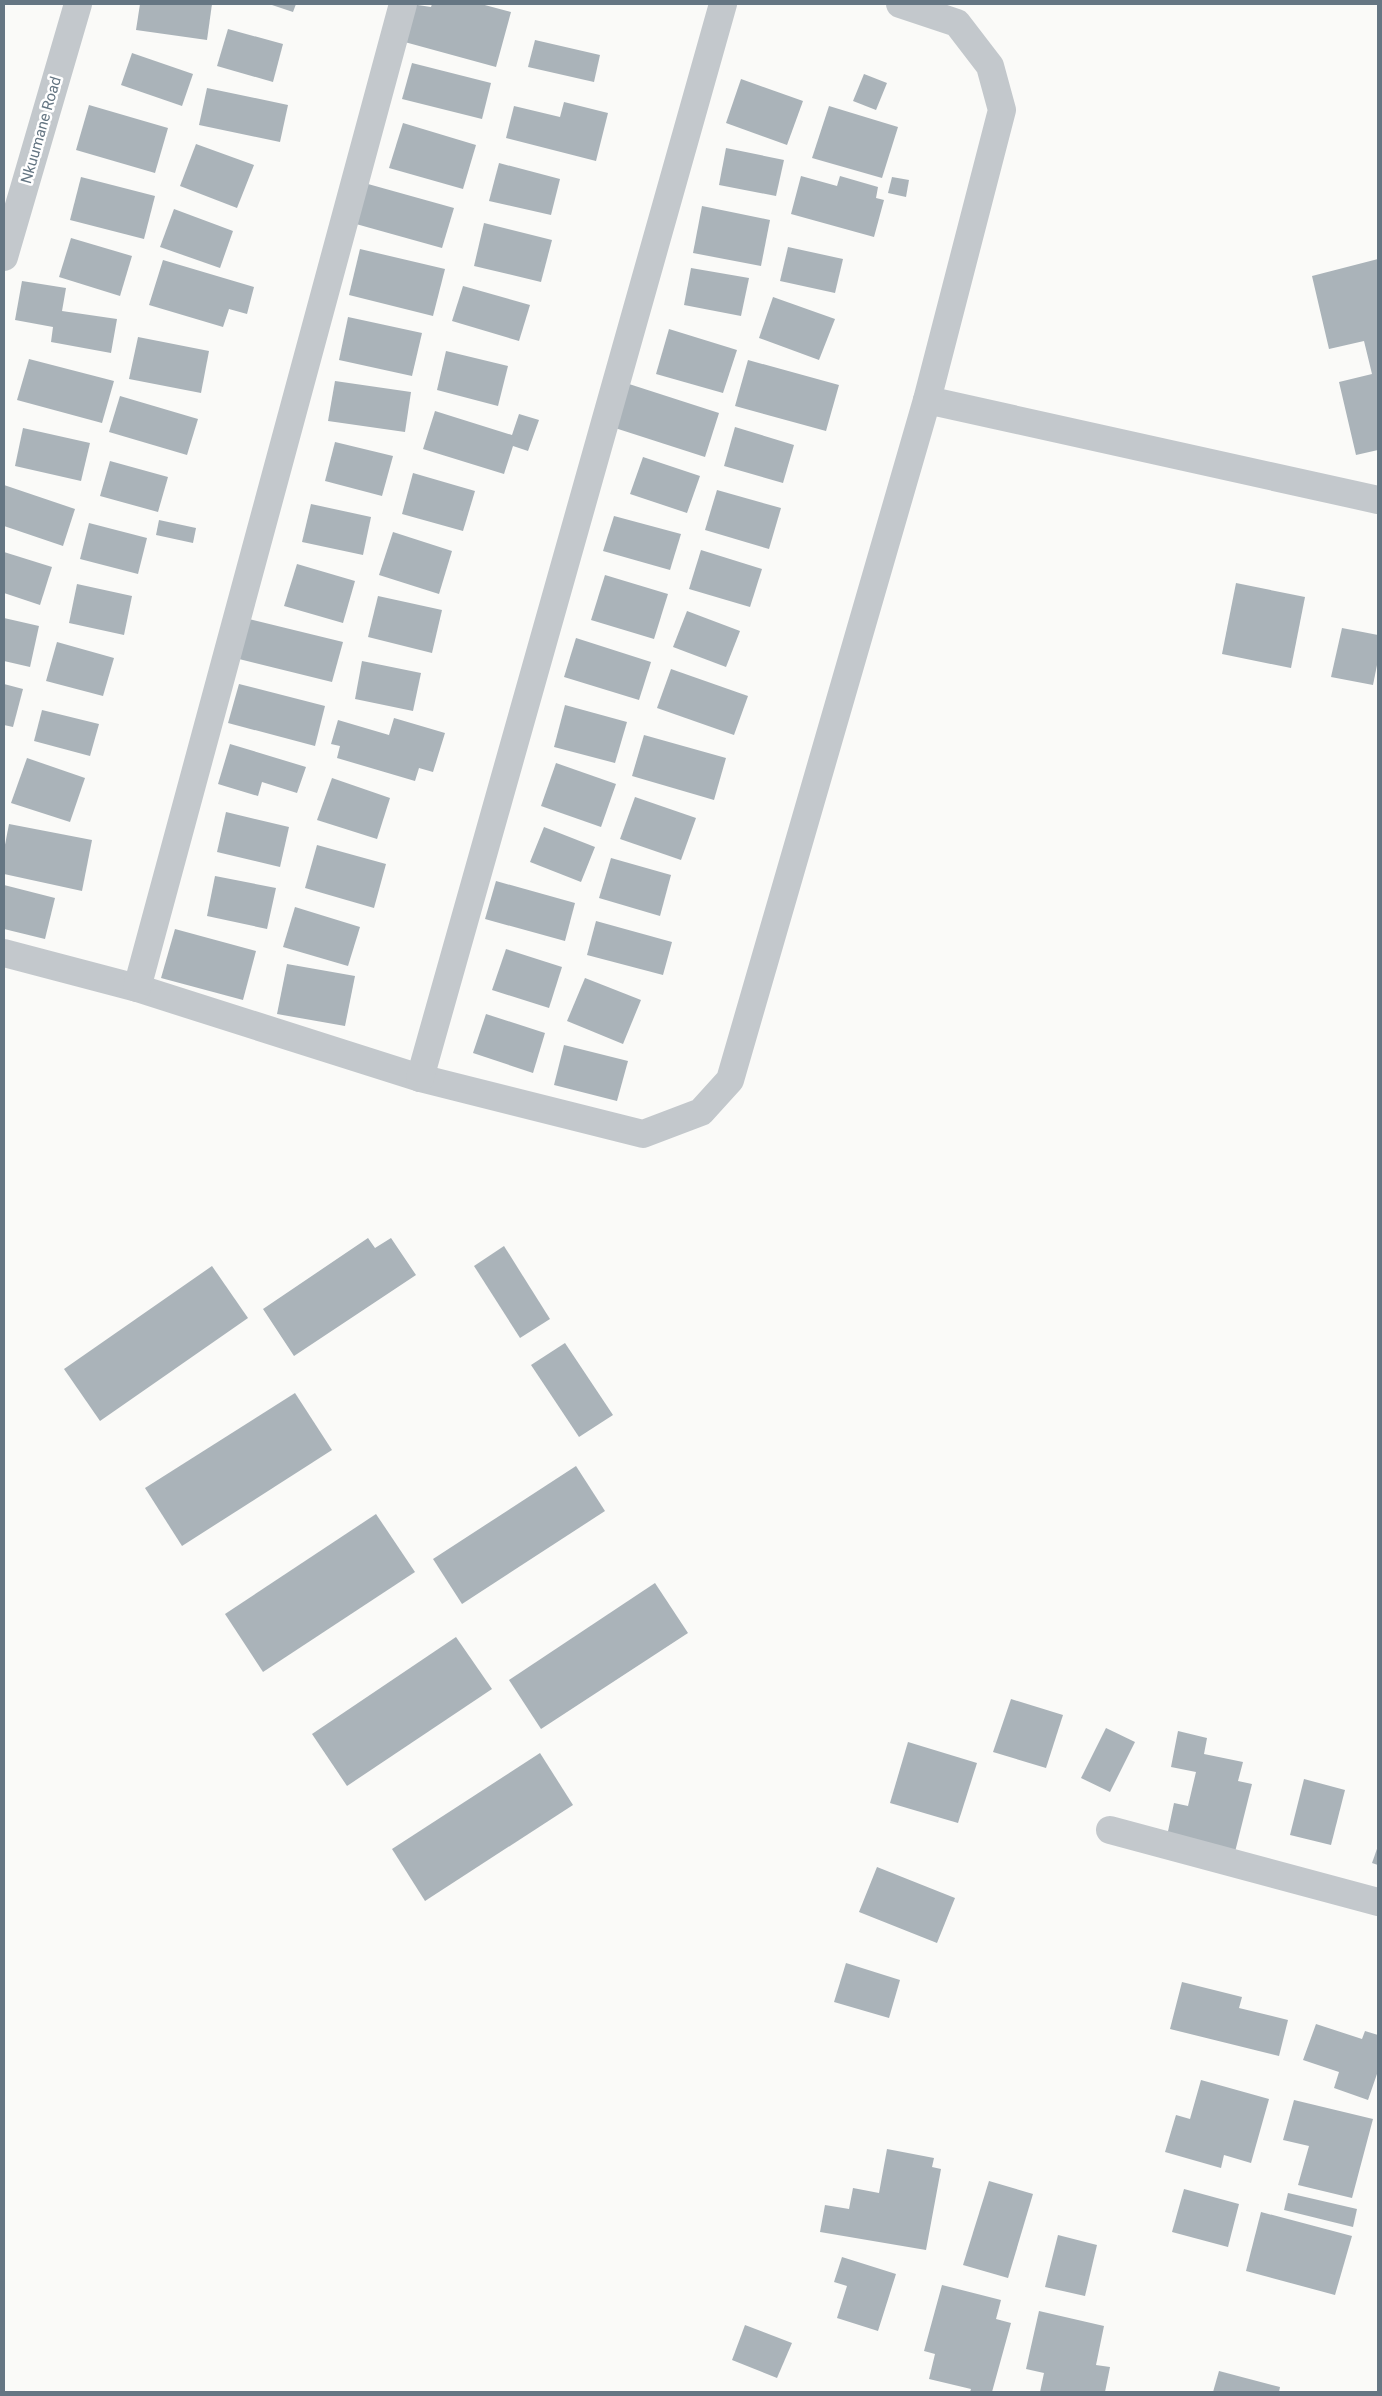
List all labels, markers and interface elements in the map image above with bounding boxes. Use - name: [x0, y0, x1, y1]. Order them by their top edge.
- street label: Nkuumane Road: [17, 74, 65, 186]

